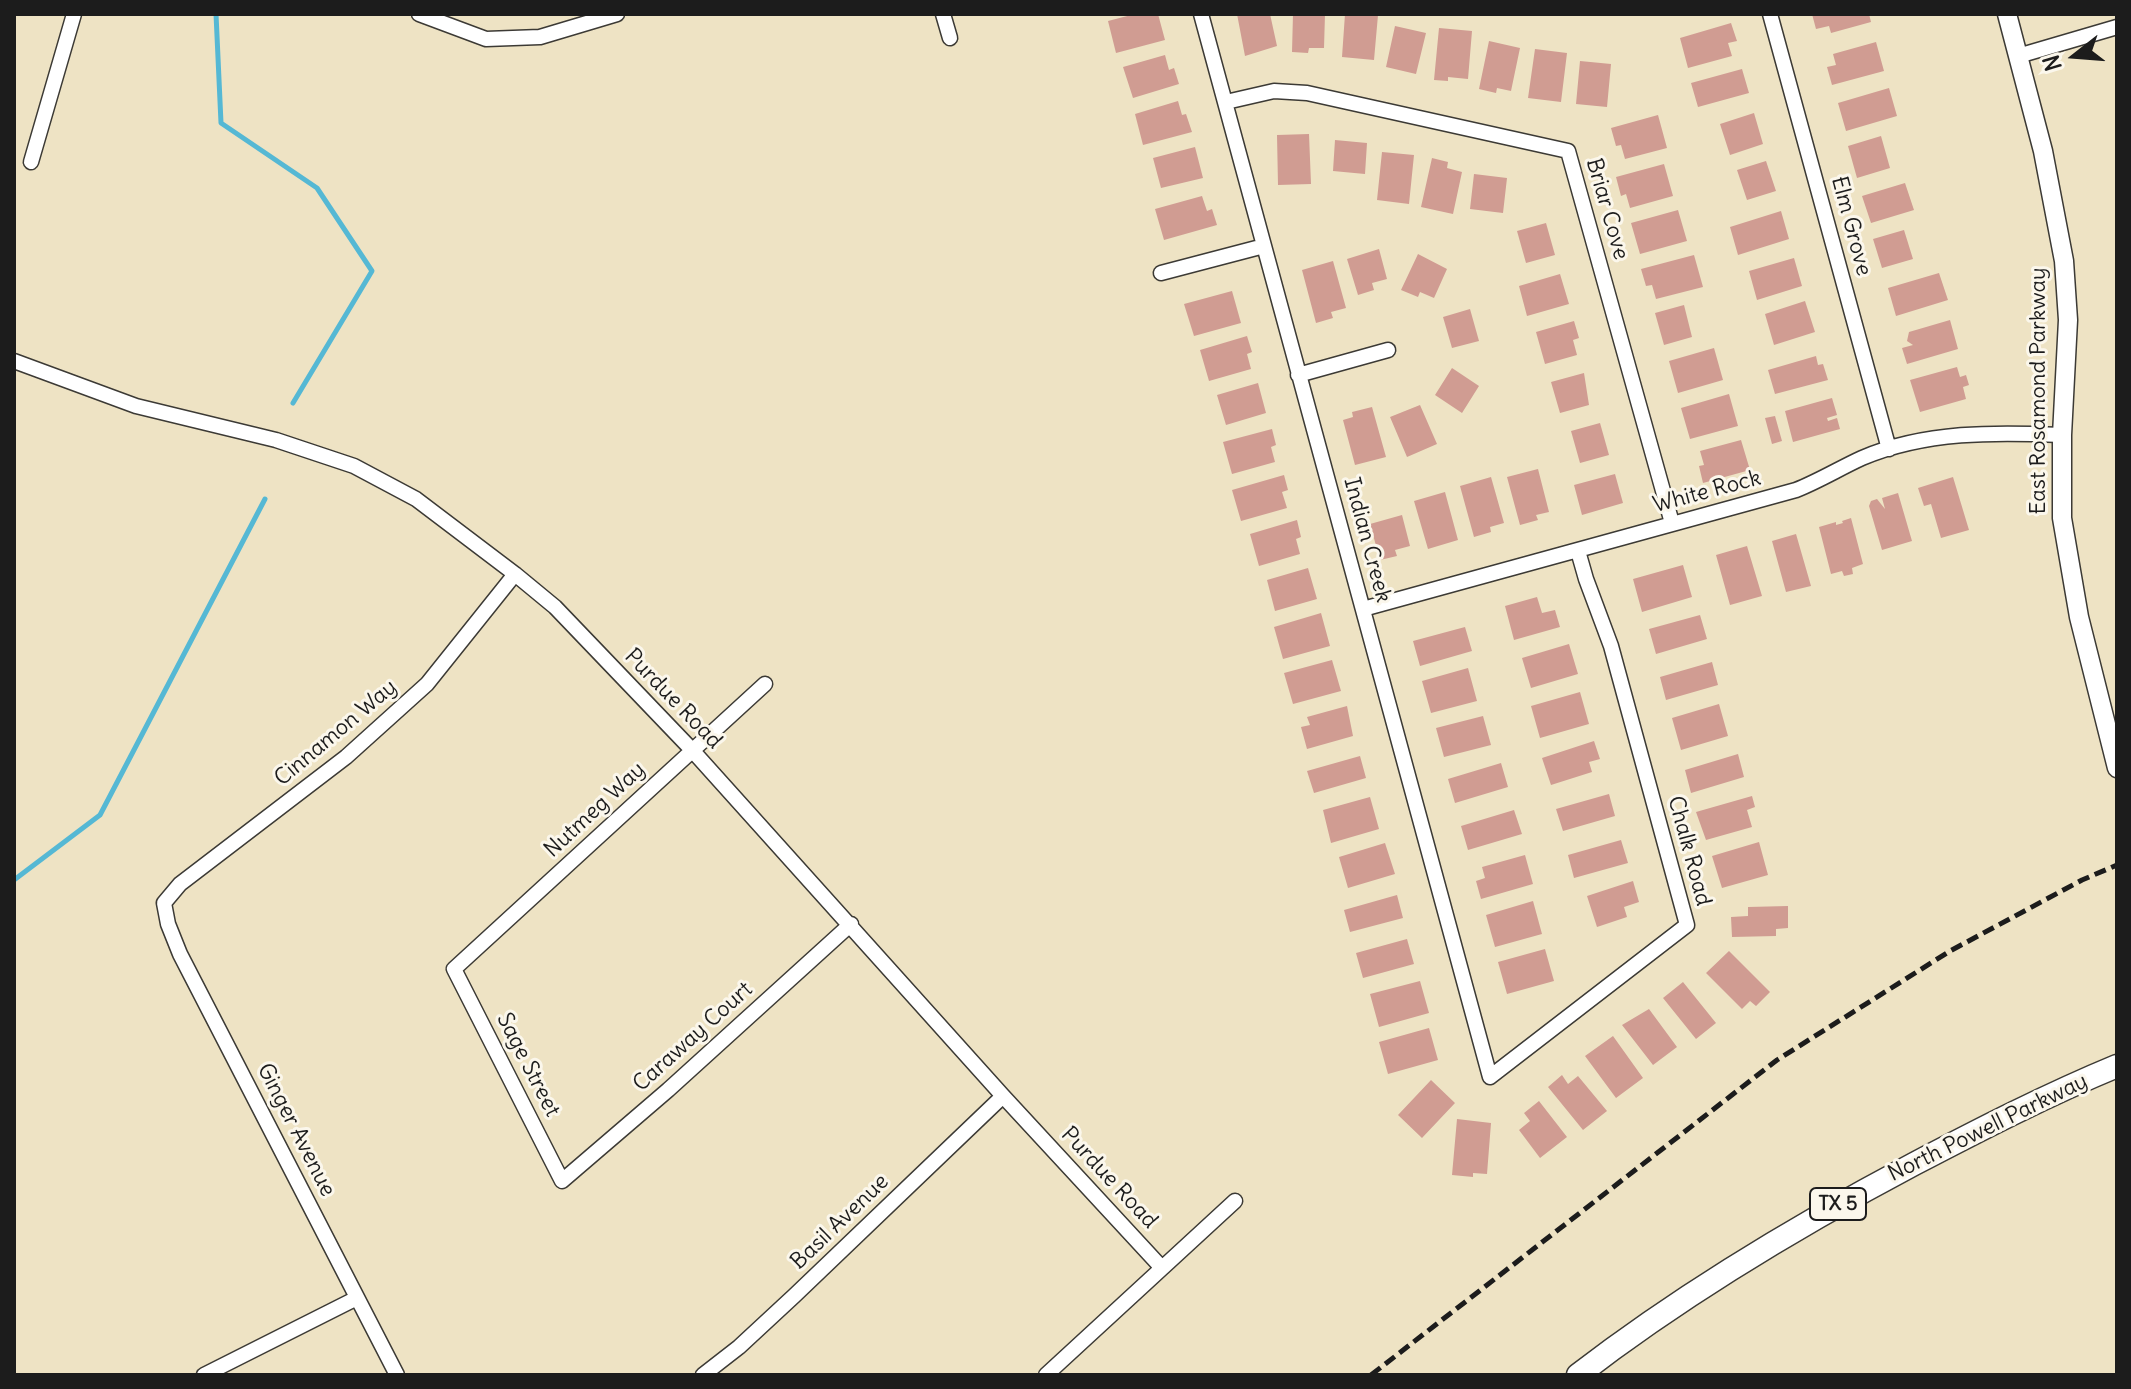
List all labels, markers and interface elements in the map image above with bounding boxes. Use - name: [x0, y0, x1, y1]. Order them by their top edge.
- north arrow: [2035, 16, 2115, 96]
- text: N: [2036, 52, 2068, 74]
- street label: Briar Cove: [1580, 155, 1634, 263]
- street label: Elm Grove: [1825, 173, 1877, 279]
- street label: East Rosamond Parkway: [2026, 268, 2052, 514]
- street label: White Rock: [1650, 465, 1764, 519]
- street label: Indian Creek: [1338, 475, 1396, 605]
- street label: Purdue Road: [619, 643, 727, 755]
- street label: Cinnamon Way: [270, 674, 402, 792]
- street label: Nutmeg Way: [539, 757, 651, 863]
- street label: Chalk Road: [1662, 793, 1716, 909]
- street label: Caraway Court: [628, 977, 758, 1097]
- street label: Sage Street: [491, 1009, 565, 1121]
- street label: Ginger Avenue: [251, 1059, 341, 1201]
- street label: North Powell Parkway: [1884, 1068, 2092, 1188]
- street label: Purdue Road: [1055, 1122, 1163, 1234]
- street label: Basil Avenue: [786, 1169, 894, 1275]
- road number: TX 5: [1810, 1188, 1866, 1220]

